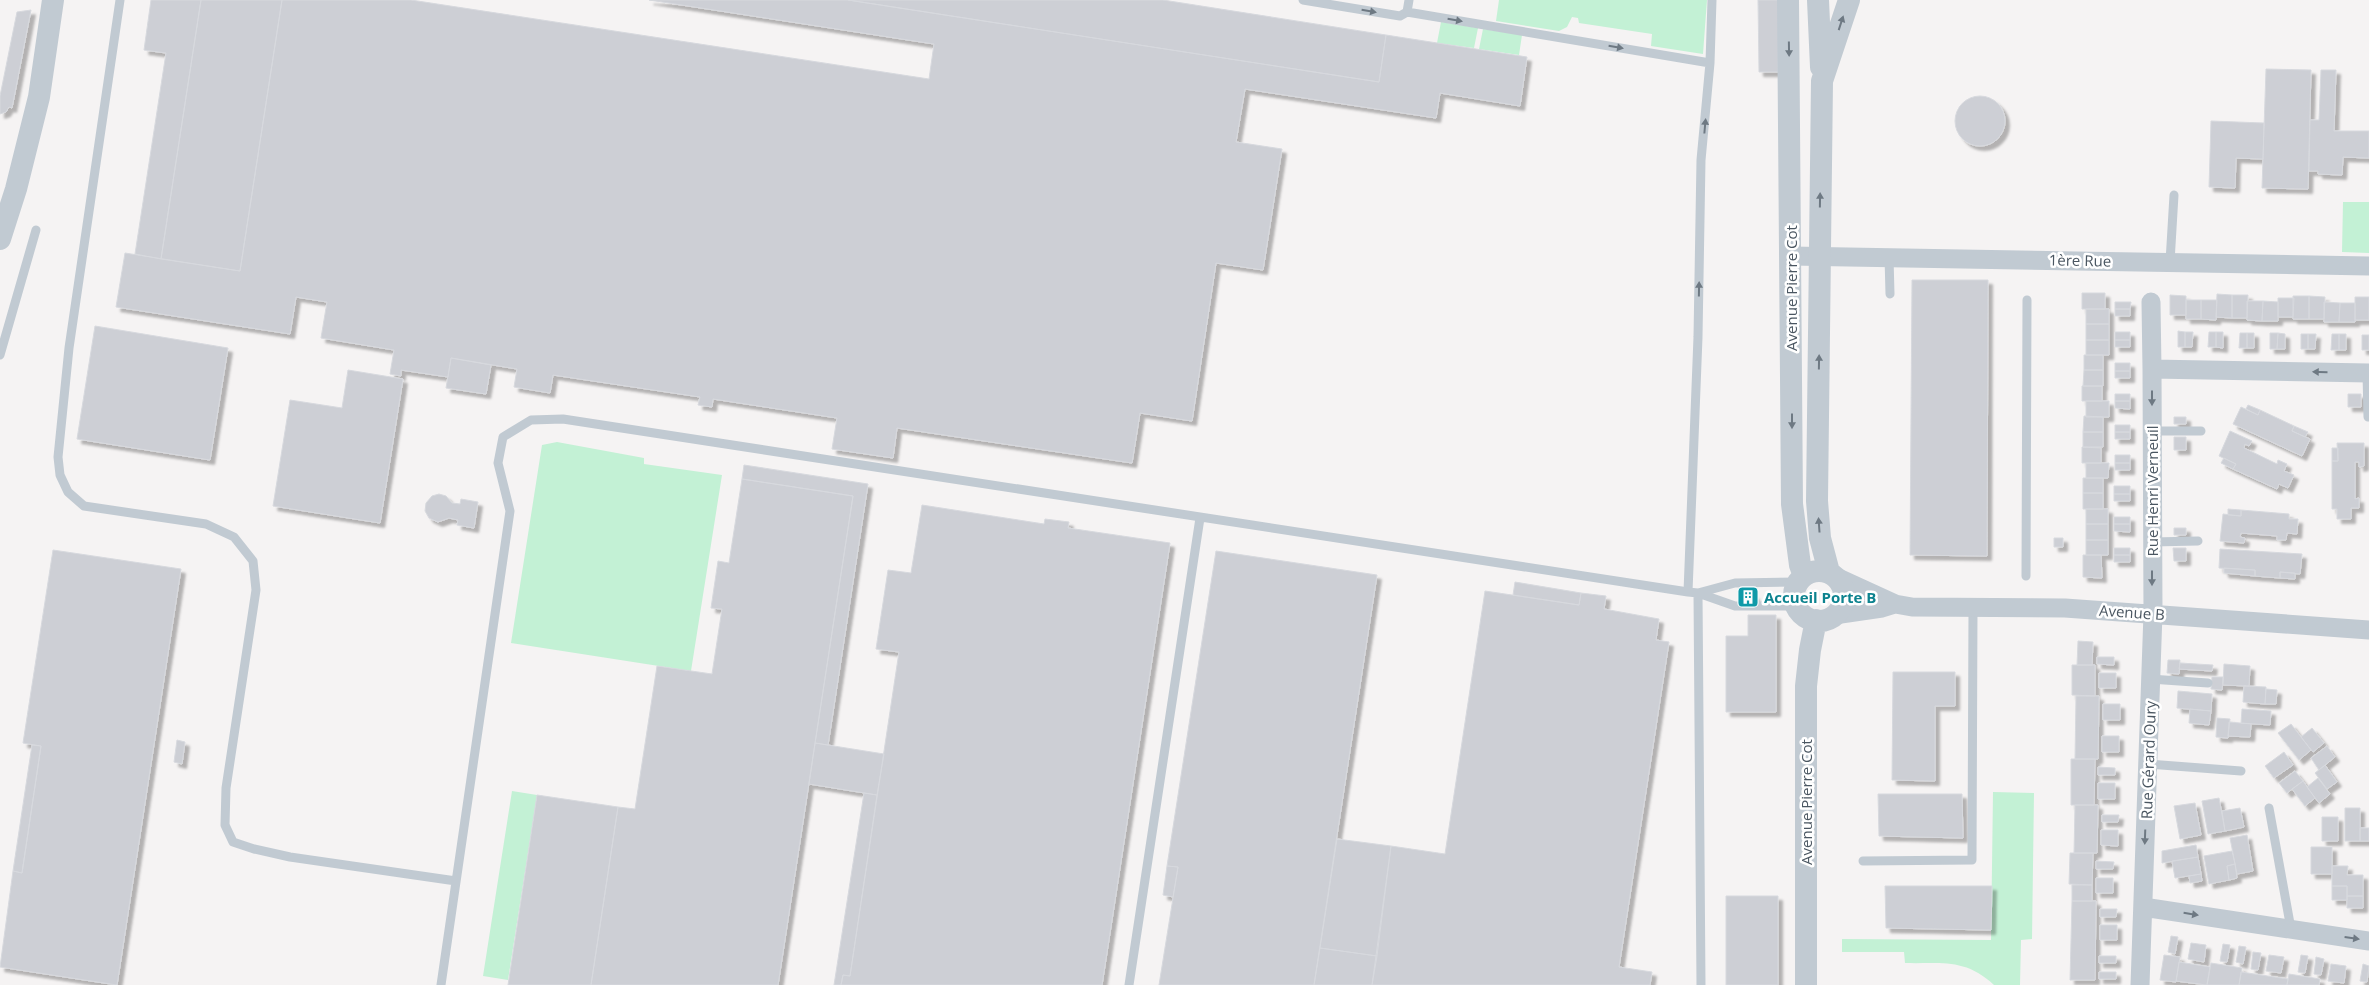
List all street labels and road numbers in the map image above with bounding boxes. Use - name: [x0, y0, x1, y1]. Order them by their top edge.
- street label: Avenue Pierre Cot: [1781, 225, 1801, 351]
- street label: 1ère Rue: [2049, 249, 2111, 271]
- street label: Rue Henri Verneuil: [2142, 425, 2162, 557]
- street label: Avenue B: [2098, 600, 2166, 624]
- street label: Rue Gérard Oury: [2136, 700, 2160, 819]
- street label: Avenue Pierre Cot: [1796, 739, 1816, 865]

